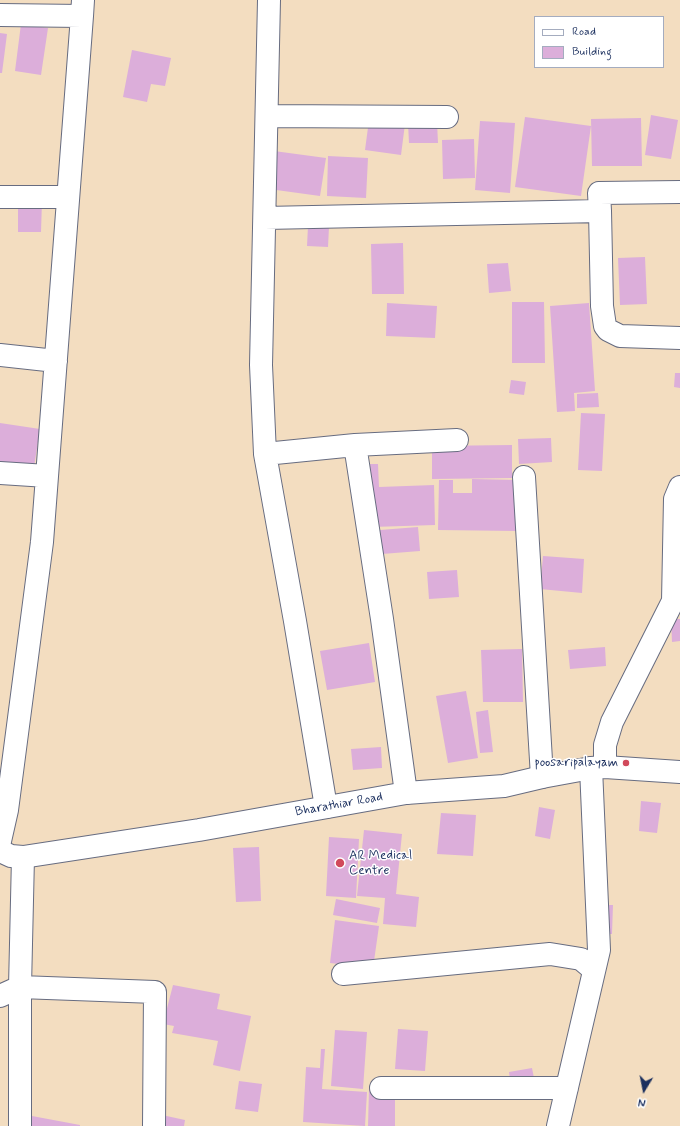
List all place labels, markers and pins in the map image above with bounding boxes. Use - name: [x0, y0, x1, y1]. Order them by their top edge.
- place label: poosaripalayam: [535, 755, 618, 771]
- marker: poosaripalayam: [621, 758, 631, 768]
- place label: AR Medical Centre: [349, 848, 412, 879]
- marker: AR Medical Centre: [334, 857, 346, 869]

